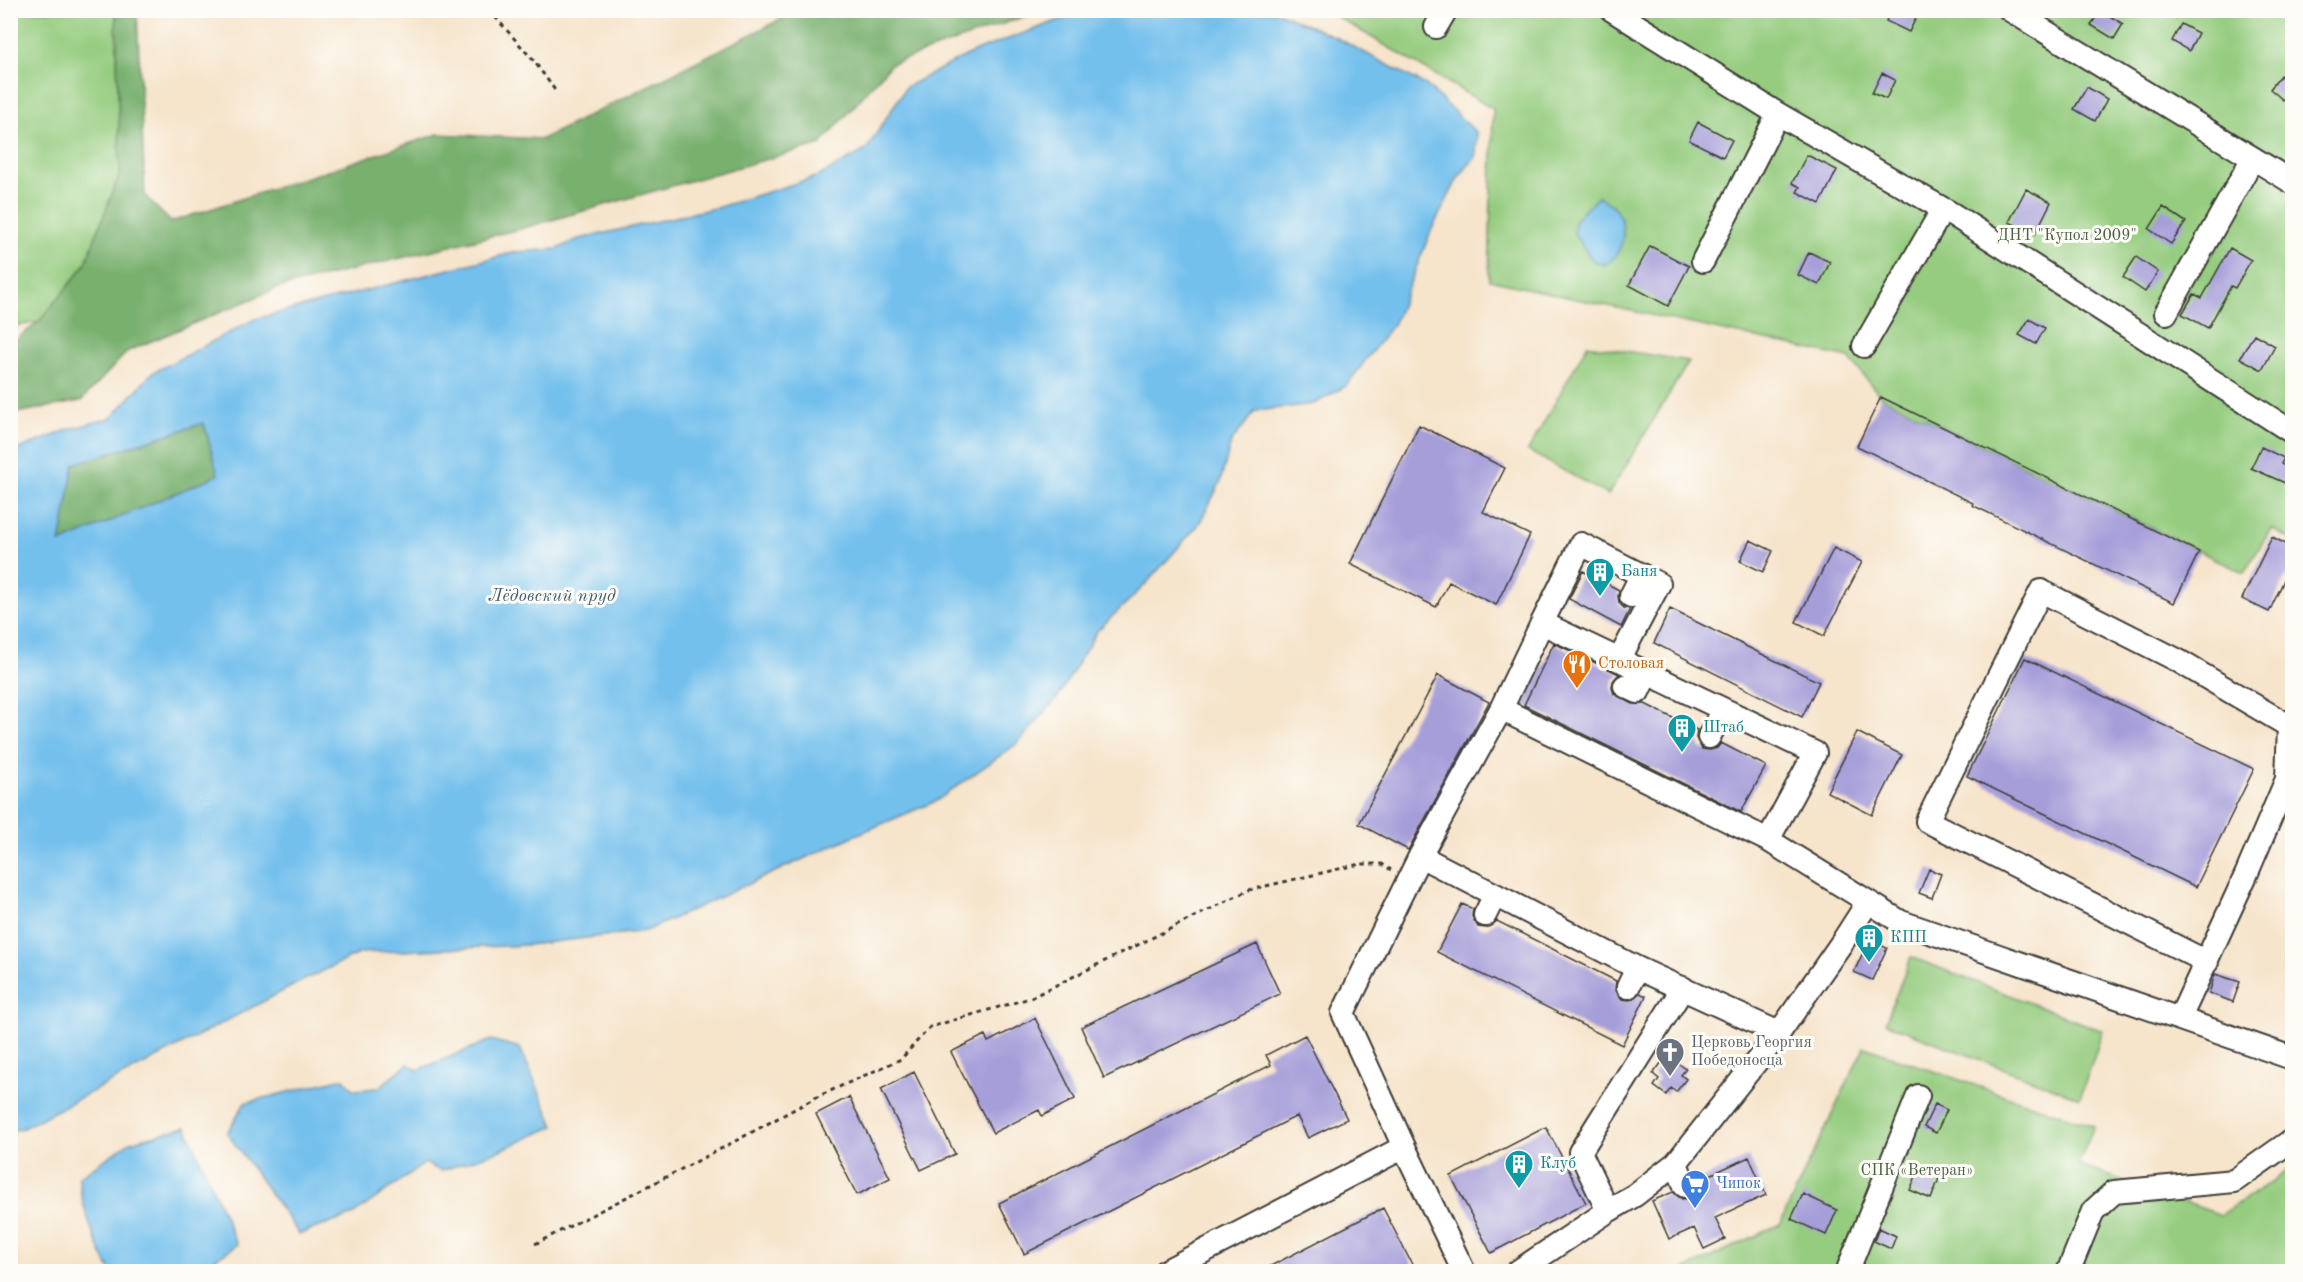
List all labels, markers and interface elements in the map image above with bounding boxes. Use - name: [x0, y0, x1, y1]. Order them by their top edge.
- park label: ДНТ "Купол 2009": [1997, 228, 2137, 244]
- building icon: Баня: [1584, 556, 1616, 598]
- place label: Баня: [1621, 564, 1657, 580]
- water label: Лёдовский пруд: [488, 587, 616, 605]
- restaurant icon: Столовая: [1561, 648, 1593, 690]
- place label: Столовая: [1598, 656, 1664, 672]
- building icon: Штаб: [1666, 712, 1698, 754]
- place label: Штаб: [1703, 720, 1744, 736]
- building icon: КПП: [1853, 922, 1885, 964]
- place label: КПП: [1890, 930, 1927, 946]
- place label: Церковь Георгия Победоносца: [1691, 1035, 1812, 1069]
- church icon: Церковь Георгия Победоносца: [1654, 1036, 1686, 1078]
- building icon: Клуб: [1503, 1148, 1535, 1190]
- place label: Клуб: [1540, 1156, 1576, 1172]
- park label: СПК «Ветеран»: [1860, 1163, 1974, 1179]
- supermarket icon: Чипок: [1679, 1168, 1711, 1210]
- place label: Чипок: [1716, 1176, 1761, 1192]

